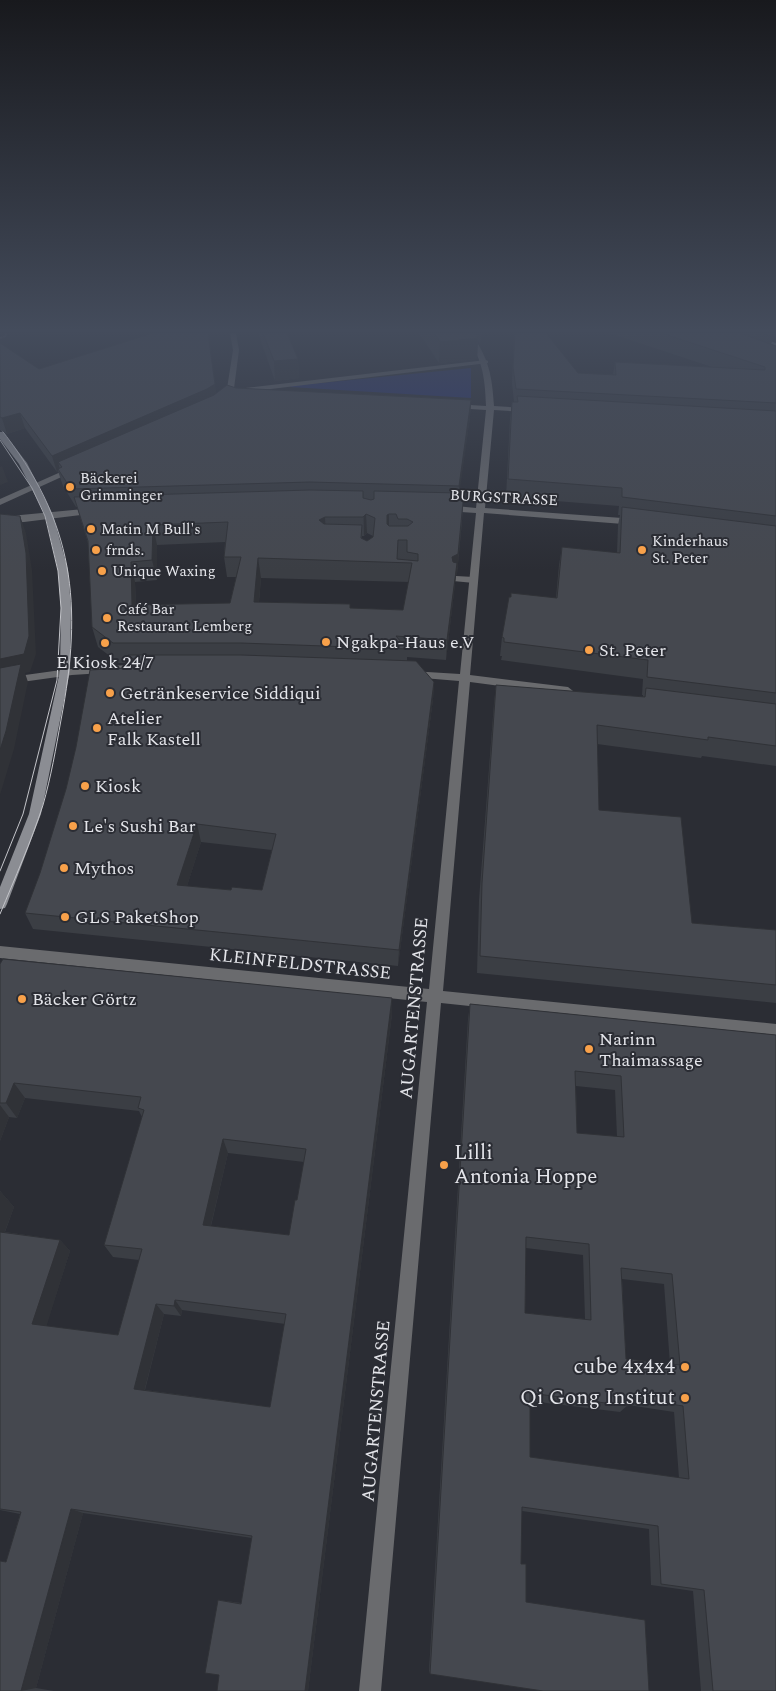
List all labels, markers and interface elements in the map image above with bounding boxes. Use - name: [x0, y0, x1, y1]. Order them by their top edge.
- place label: Bäckerei Grimminger: [80, 467, 163, 507]
- marker: Bäckerei Grimminger: [64, 481, 76, 493]
- street label: BURGSTRASSE: [449, 484, 559, 512]
- place label: Matin M Bull's: [101, 518, 201, 541]
- marker: Matin M Bull's: [85, 523, 97, 535]
- place label: Kinderhaus St. Peter: [652, 530, 729, 570]
- place label: frnds.: [106, 539, 144, 562]
- marker: frnds.: [90, 544, 102, 556]
- marker: Kinderhaus St. Peter: [636, 544, 648, 556]
- place label: Unique Waxing: [112, 560, 216, 583]
- marker: Unique Waxing: [96, 565, 108, 577]
- place label: Café Bar Restaurant Lemberg: [117, 598, 252, 638]
- marker: Café Bar Restaurant Lemberg: [101, 612, 113, 624]
- place label: Ngakpa-Haus e.V: [336, 629, 475, 656]
- marker: Ngakpa-Haus e.V: [320, 636, 332, 648]
- marker: E Kiosk 24/7: [99, 637, 111, 649]
- place label: St. Peter: [599, 637, 666, 664]
- marker: St. Peter: [583, 644, 595, 656]
- place label: E Kiosk 24/7: [56, 649, 154, 676]
- place label: Getränkeservice Siddiqui: [120, 680, 321, 707]
- marker: Getränkeservice Siddiqui: [104, 687, 116, 699]
- place label: Atelier Falk Kastell: [107, 705, 201, 753]
- marker: Atelier Falk Kastell: [91, 722, 103, 734]
- place label: Kiosk: [95, 773, 141, 800]
- marker: Kiosk: [79, 780, 91, 792]
- place label: Le's Sushi Bar: [83, 813, 196, 840]
- marker: Le's Sushi Bar: [67, 820, 79, 832]
- place label: Mythos: [74, 855, 134, 882]
- marker: Mythos: [58, 862, 70, 874]
- place label: GLS PaketShop: [75, 904, 199, 931]
- marker: GLS PaketShop: [59, 911, 71, 923]
- street label: AUGARTENSTRASSE: [393, 916, 435, 1100]
- street label: KLEINFELDSTRASSE: [208, 941, 392, 987]
- place label: Bäcker Görtz: [32, 986, 137, 1013]
- marker: Bäcker Görtz: [16, 993, 28, 1005]
- place label: Narinn Thaimassage: [599, 1026, 703, 1074]
- marker: Narinn Thaimassage: [583, 1043, 595, 1055]
- place label: Lilli Antonia Hoppe: [454, 1137, 597, 1193]
- marker: Lilli Antonia Hoppe: [438, 1159, 450, 1171]
- street label: AUGARTENSTRASSE: [355, 1319, 397, 1503]
- place label: cube 4x4x4: [574, 1351, 675, 1383]
- marker: cube 4x4x4: [679, 1361, 691, 1373]
- place label: Qi Gong Institut: [520, 1382, 675, 1414]
- marker: Qi Gong Institut: [679, 1392, 691, 1404]

